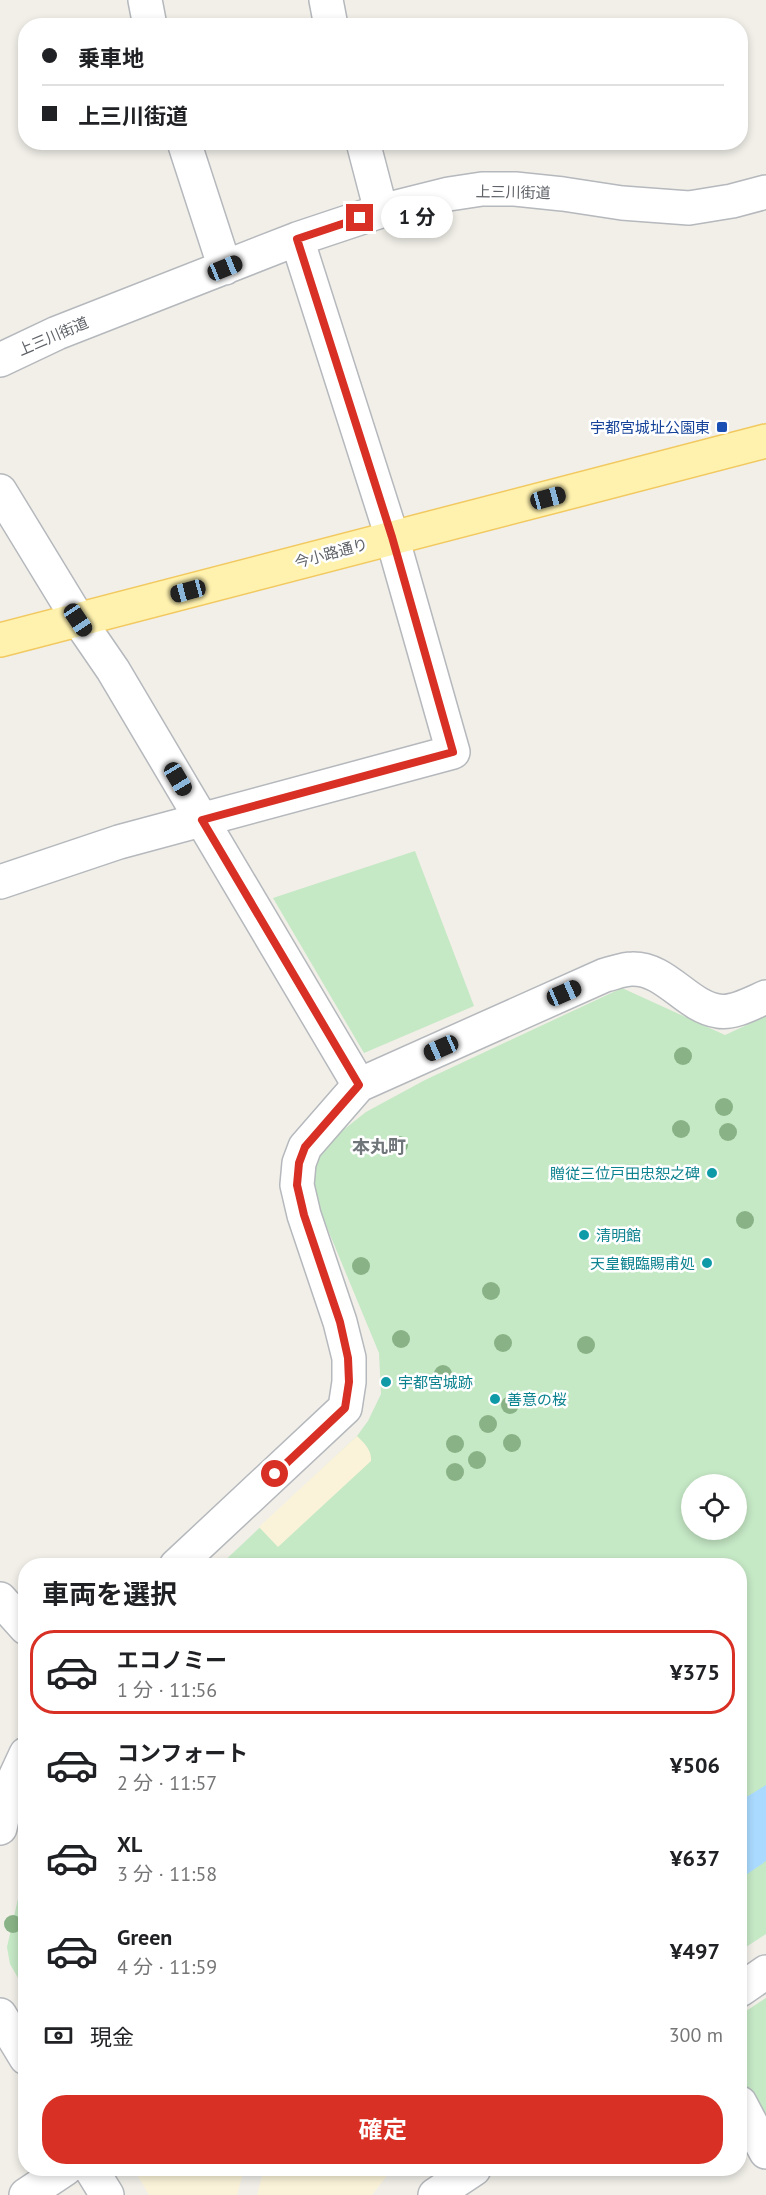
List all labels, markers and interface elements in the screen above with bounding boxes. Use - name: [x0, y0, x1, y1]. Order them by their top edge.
- text: 乗車地: [78, 44, 144, 72]
- text: 上三川街道: [78, 102, 188, 130]
- street label: 上三川街道: [475, 182, 551, 202]
- callout: 1 分: [381, 197, 453, 239]
- route end: [346, 204, 373, 231]
- text: 1 分: [399, 204, 435, 230]
- car: [205, 253, 245, 283]
- street label: 上三川街道: [15, 313, 91, 359]
- place label: 宇都宮城址公園東: [590, 418, 710, 437]
- marker: 宇都宮城址公園東: [715, 420, 729, 434]
- car: [528, 485, 568, 511]
- street label: 今小路通り: [292, 534, 370, 572]
- car: [168, 578, 208, 604]
- car: [60, 600, 96, 640]
- car: [161, 759, 195, 799]
- car: [544, 977, 584, 1009]
- car: [421, 1032, 461, 1064]
- district label: 本丸町: [352, 1135, 406, 1158]
- place label: 贈従三位戸田忠恕之碑: [550, 1164, 700, 1183]
- marker: 贈従三位戸田忠恕之碑: [705, 1166, 719, 1180]
- place label: 清明館: [596, 1226, 641, 1245]
- marker: 清明館: [577, 1228, 591, 1242]
- place label: 天皇観臨賜甫処: [590, 1254, 695, 1273]
- marker: 天皇観臨賜甫処: [700, 1256, 714, 1270]
- place label: 宇都宮城跡: [398, 1373, 473, 1392]
- marker: 宇都宮城跡: [379, 1375, 393, 1389]
- place label: 善意の桜: [507, 1390, 567, 1409]
- marker: 善意の桜: [488, 1392, 502, 1406]
- route start: [261, 1460, 288, 1487]
- map controls: [681, 1474, 747, 1540]
- button: locate: [681, 1474, 747, 1540]
- text: 車両を選択: [42, 1577, 177, 1611]
- icon: car: [45, 1645, 99, 1699]
- text: エコノミー: [117, 1646, 227, 1674]
- text: ¥375: [670, 1658, 720, 1686]
- text: 1 分 · 11:56: [117, 1677, 217, 1703]
- icon: car: [45, 1738, 99, 1792]
- text: コンフォート: [117, 1739, 248, 1767]
- text: ¥506: [670, 1751, 720, 1779]
- text: 2 分 · 11:57: [117, 1770, 217, 1796]
- text: XL: [117, 1830, 142, 1858]
- icon: car: [45, 1831, 99, 1885]
- text: ¥637: [670, 1844, 720, 1872]
- text: 3 分 · 11:58: [117, 1861, 217, 1887]
- text: Green: [117, 1923, 172, 1951]
- icon: car: [45, 1924, 99, 1978]
- text: ¥497: [670, 1937, 720, 1965]
- text: 4 分 · 11:59: [117, 1954, 217, 1980]
- icon: cash: [42, 2019, 75, 2052]
- text: 300 m: [669, 2022, 723, 2048]
- text: 現金: [90, 2023, 134, 2051]
- button: 確定: [42, 2095, 723, 2164]

